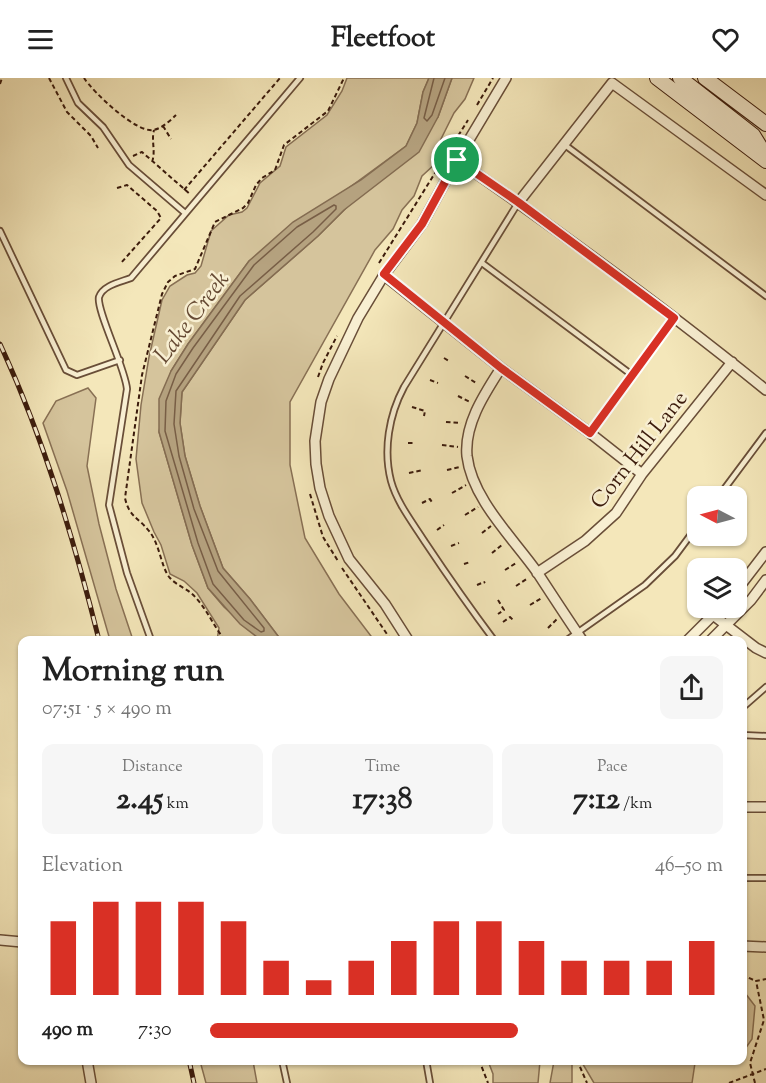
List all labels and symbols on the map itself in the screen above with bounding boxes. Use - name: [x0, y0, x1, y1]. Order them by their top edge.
- pin: [431, 134, 482, 185]
- water label: Lake Creek: [147, 265, 239, 371]
- street label: Corn Hill Lane: [584, 385, 697, 517]
- north arrow: [687, 486, 747, 546]

